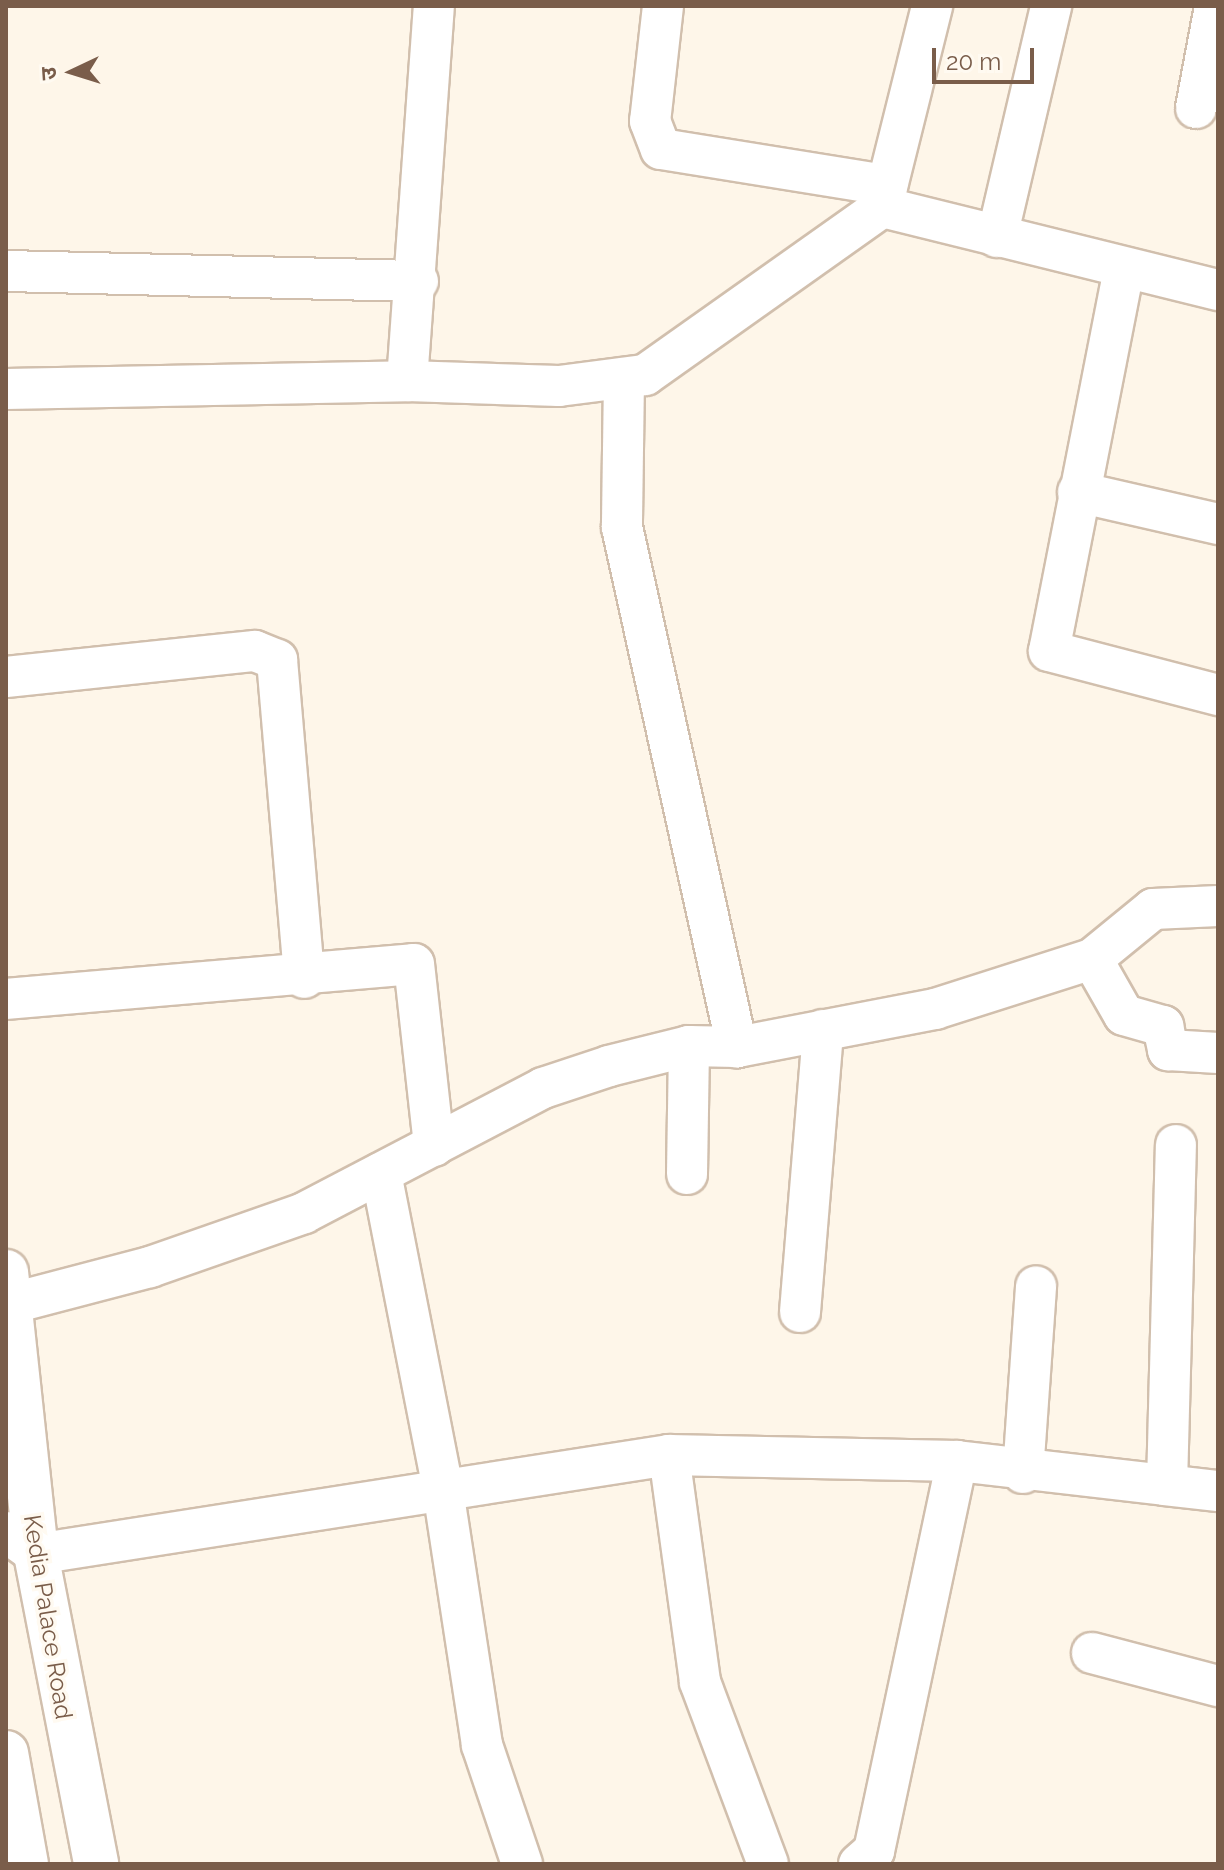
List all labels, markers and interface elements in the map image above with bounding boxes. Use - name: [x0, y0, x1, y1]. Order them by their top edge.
- north arrow: [32, 32, 112, 112]
- scale bar: [936, 32, 1038, 82]
- text: 20 m: [946, 47, 1001, 76]
- text: उ: [35, 66, 61, 81]
- street label: Kedia Palace Road: [18, 1513, 78, 1721]

